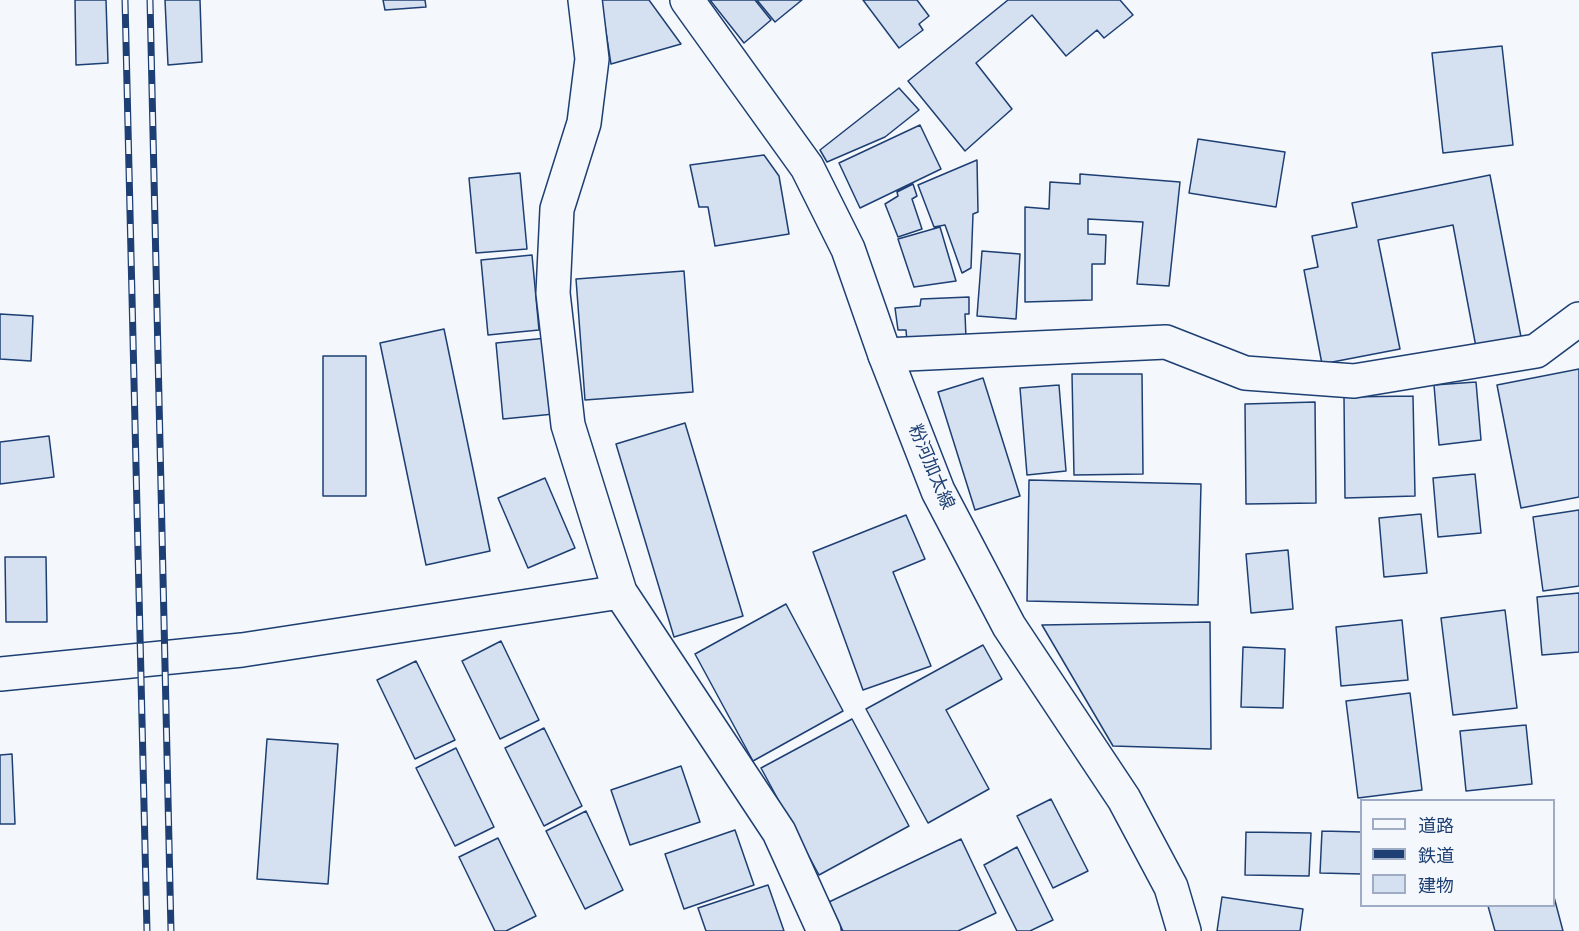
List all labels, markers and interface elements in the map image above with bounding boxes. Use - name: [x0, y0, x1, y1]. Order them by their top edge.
- street label: 粉河加太線: [903, 421, 959, 513]
- legend: [1360, 799, 1555, 907]
- text: 道路: [1418, 815, 1454, 837]
- text: 鉄道: [1418, 845, 1454, 867]
- text: 建物: [1418, 875, 1454, 897]

